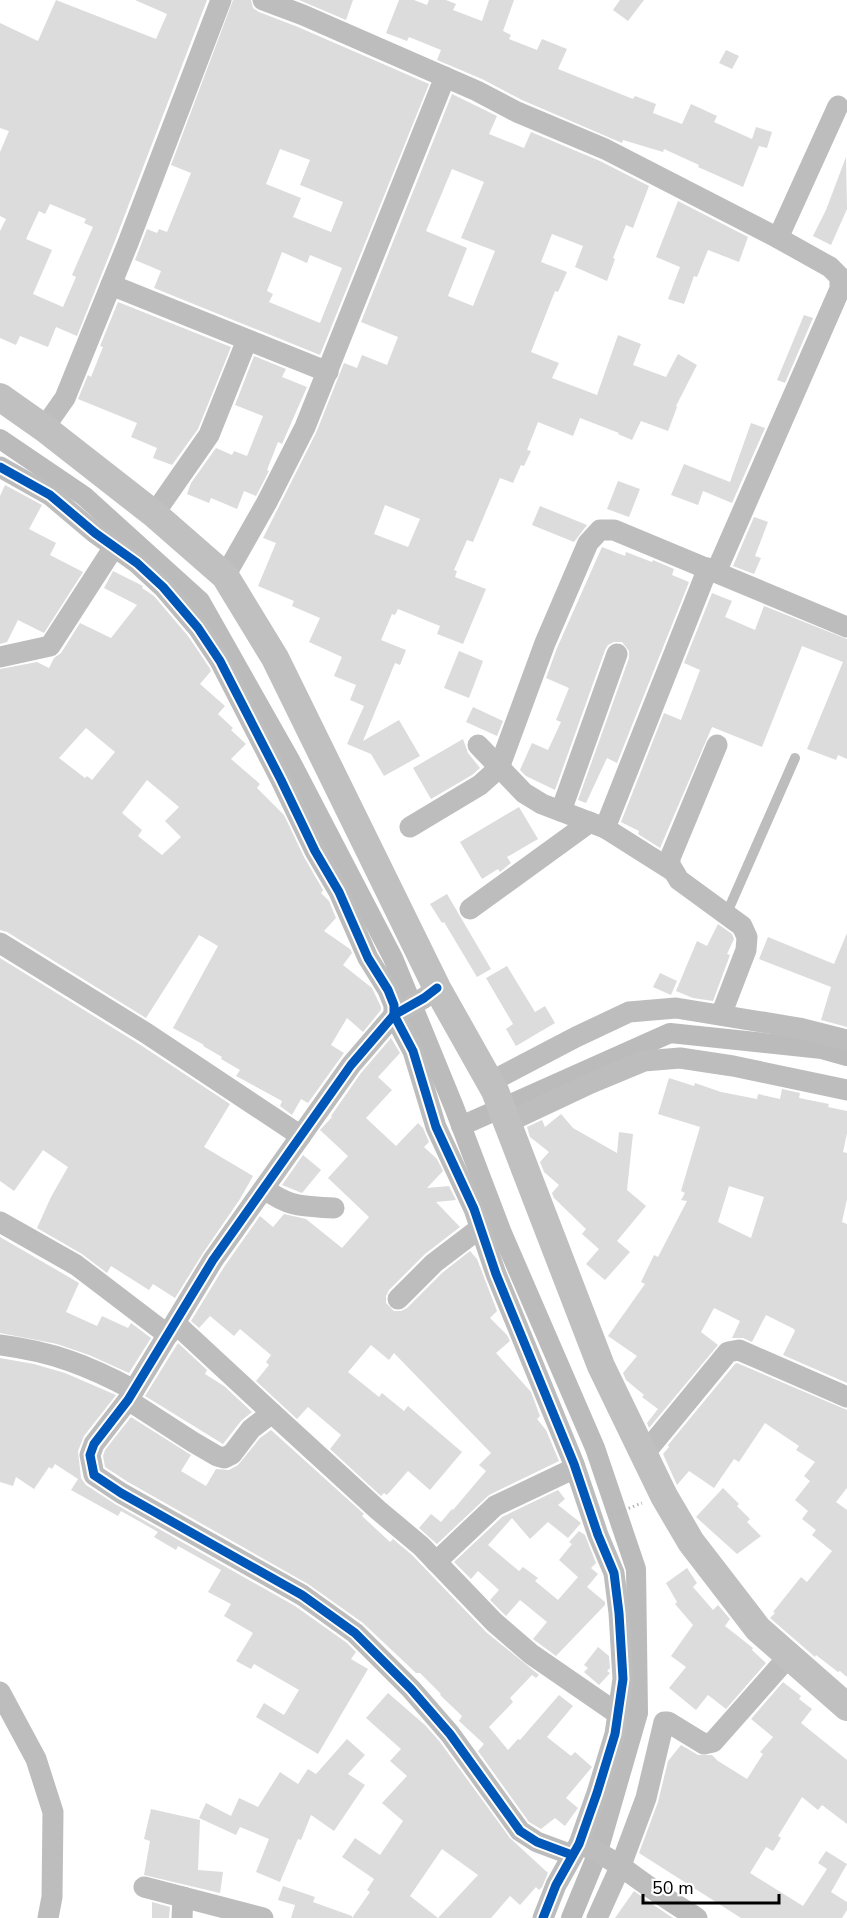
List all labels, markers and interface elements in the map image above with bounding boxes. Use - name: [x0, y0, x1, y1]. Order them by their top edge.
- scale bar: [643, 1867, 780, 1905]
- text: 50 m: [652, 1876, 694, 1900]

